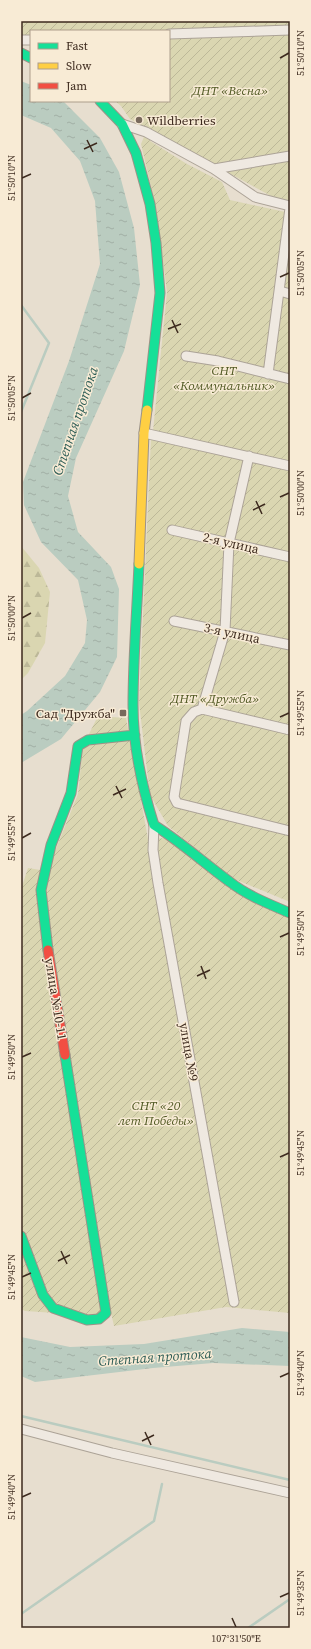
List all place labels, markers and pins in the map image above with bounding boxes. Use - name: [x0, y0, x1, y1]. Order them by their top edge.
- place label: Wildberries: [147, 112, 216, 129]
- marker: Wildberries: [134, 115, 144, 125]
- place label: Сад "Дружба": [36, 705, 115, 722]
- marker: Сад "Дружба": [118, 708, 128, 718]

